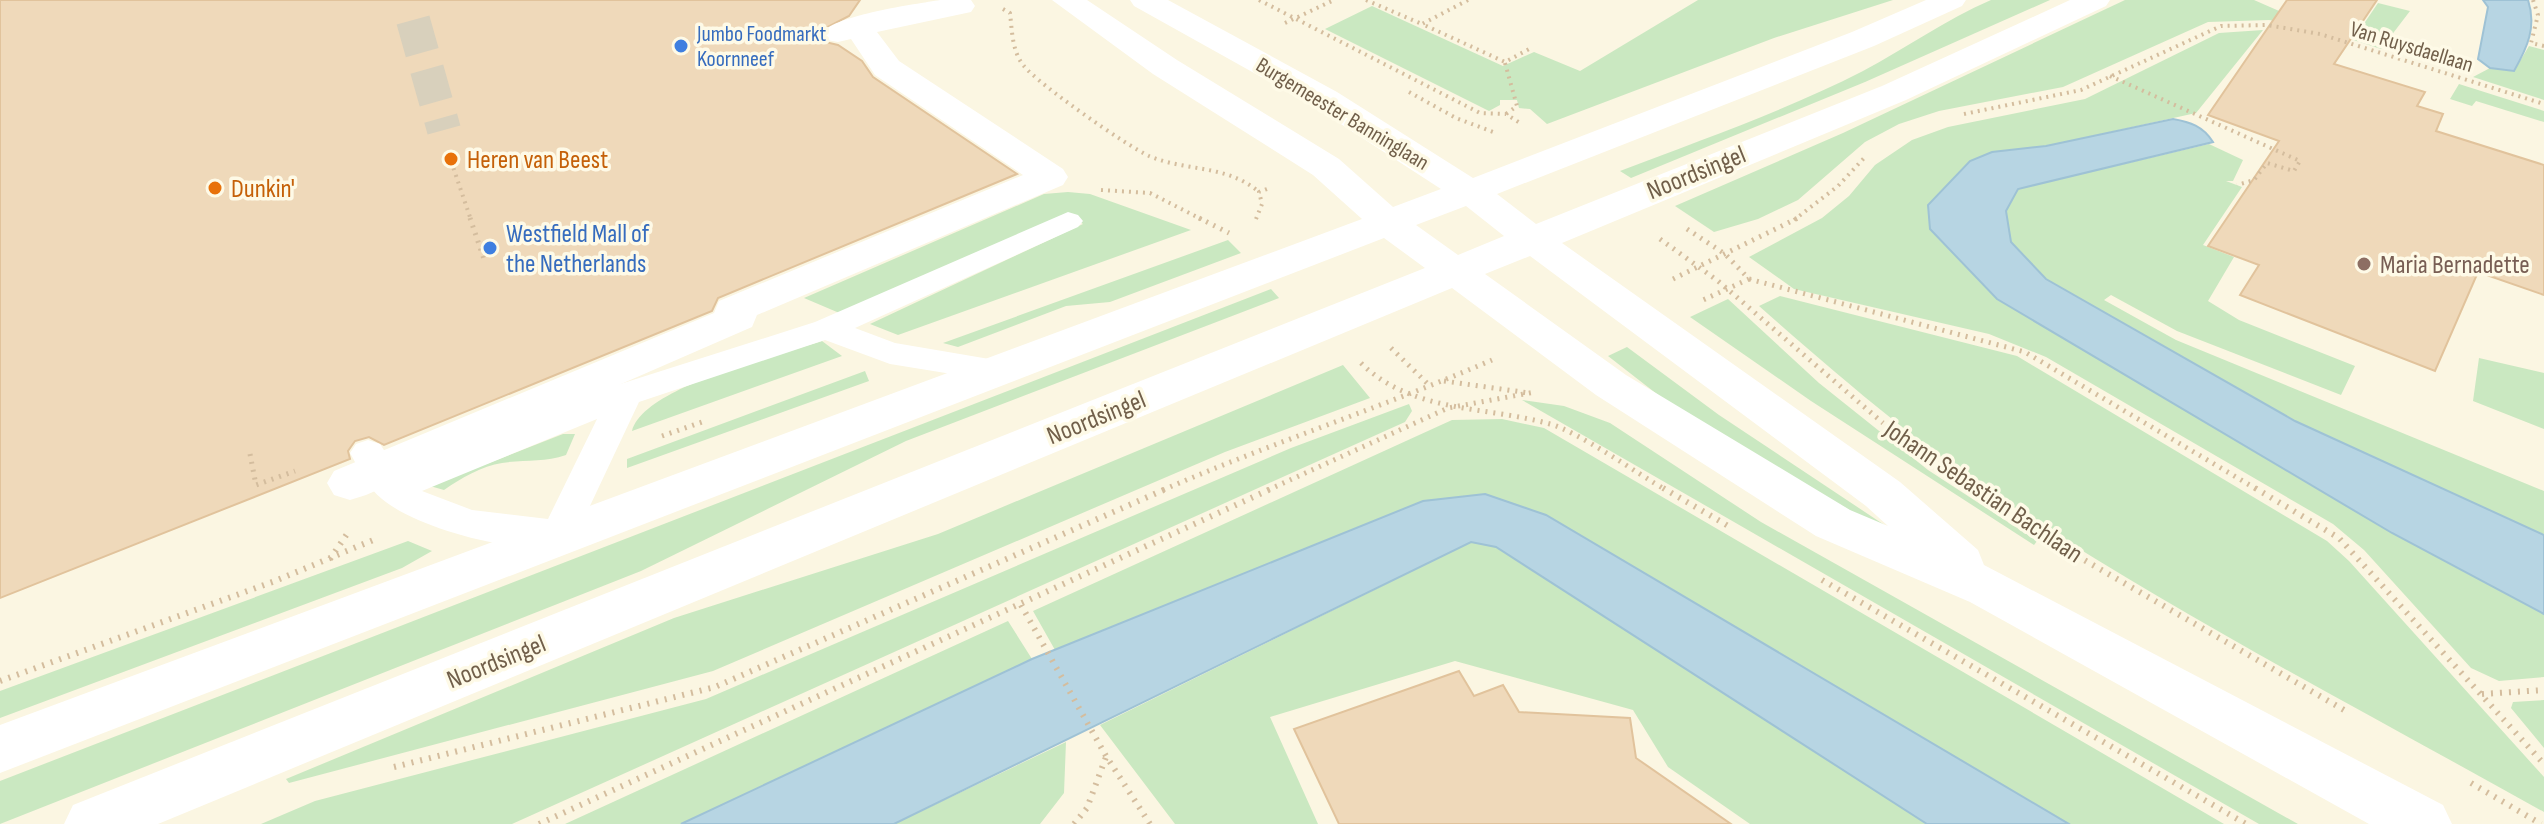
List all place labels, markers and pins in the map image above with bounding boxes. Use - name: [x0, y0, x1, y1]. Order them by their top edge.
- place label: Jumbo Foodmarkt Koornneef: [696, 21, 826, 73]
- marker: Jumbo Foodmarkt Koornneef: [672, 37, 690, 55]
- place label: Heren van Beest: [467, 145, 608, 176]
- marker: Heren van Beest: [442, 150, 460, 168]
- place label: Dunkin': [231, 174, 295, 205]
- marker: Dunkin': [206, 179, 224, 197]
- place label: Westfield Mall of the Netherlands: [506, 219, 650, 280]
- marker: Westfield Mall of the Netherlands: [481, 239, 499, 257]
- place label: Maria Bernadette: [2380, 250, 2530, 281]
- marker: Maria Bernadette: [2355, 255, 2373, 273]

